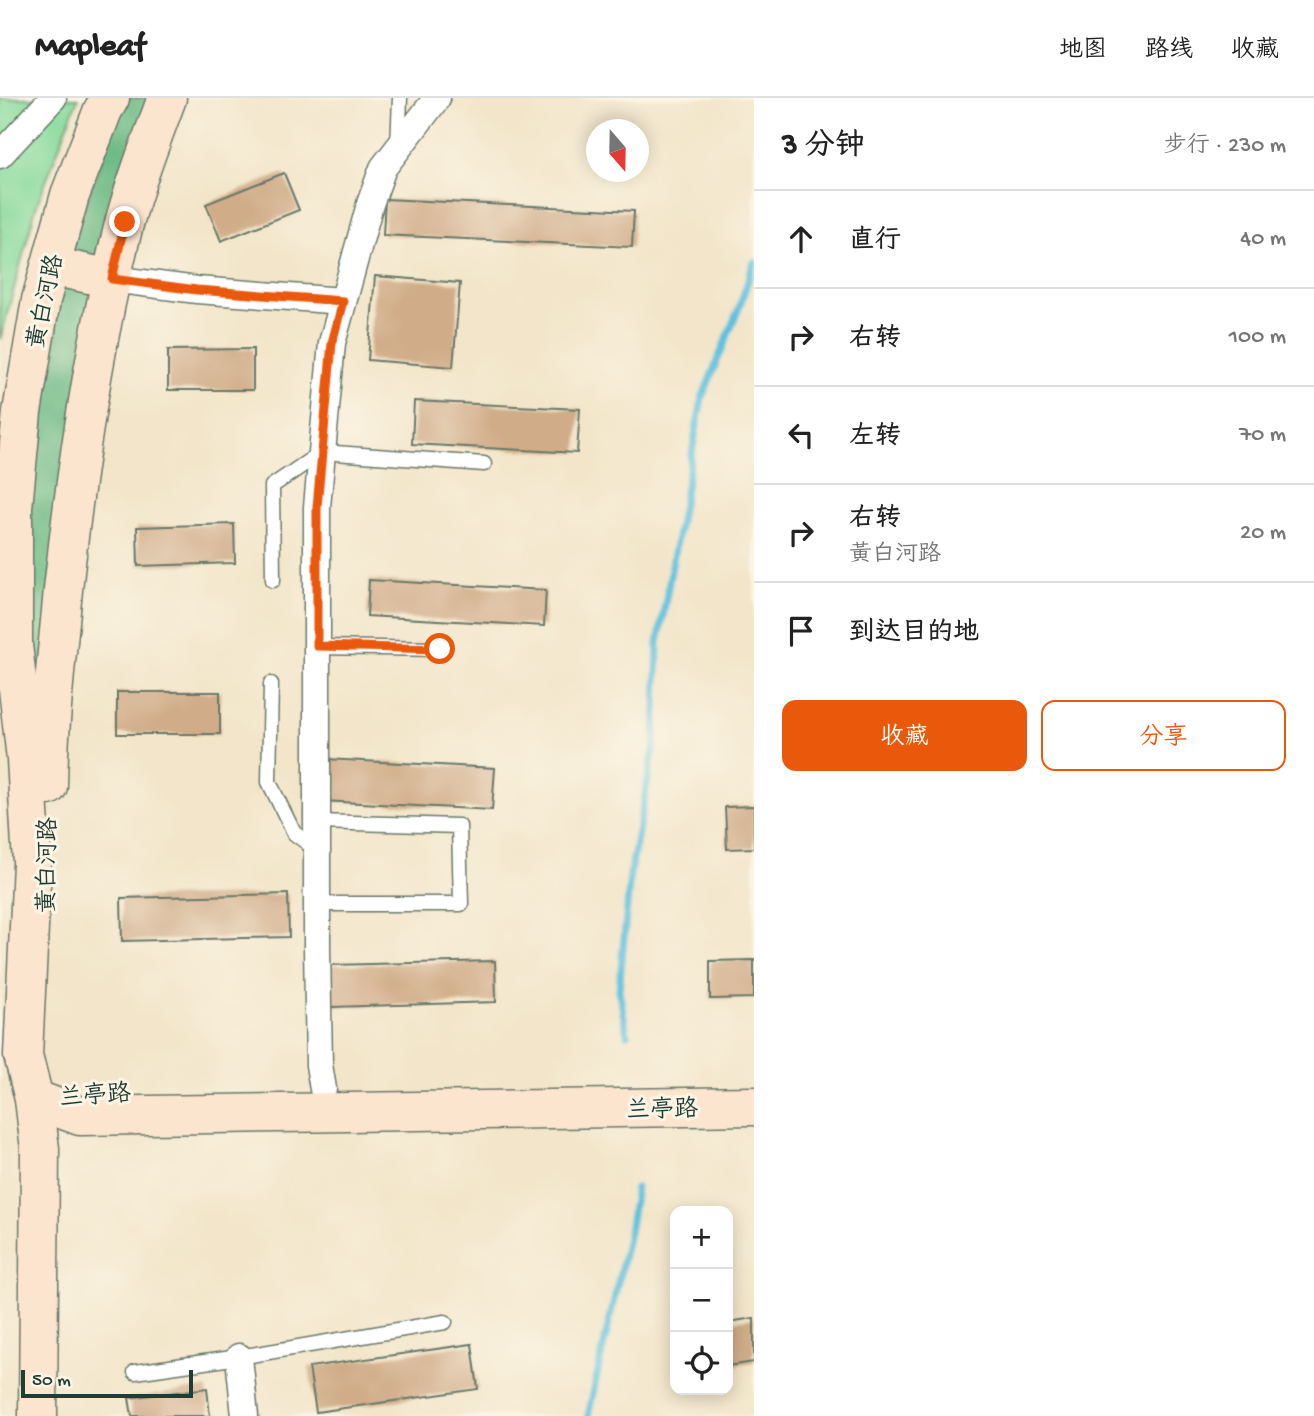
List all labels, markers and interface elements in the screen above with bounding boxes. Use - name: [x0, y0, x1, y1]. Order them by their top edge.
- text: Mapleaf: [35, 29, 145, 67]
- text: 地图: [1059, 37, 1107, 66]
- text: 路线: [1145, 37, 1193, 66]
- text: 收藏: [1231, 37, 1279, 66]
- north arrow: [586, 119, 649, 182]
- text: 3 分钟: [782, 130, 865, 165]
- text: 步行 · 230 m: [1164, 133, 1286, 160]
- route end: [109, 206, 140, 237]
- icon: ahead: [782, 220, 820, 258]
- text: 40 m: [1240, 226, 1286, 253]
- text: 直行: [849, 227, 901, 258]
- street label: 黄白河路: [21, 251, 72, 352]
- icon: right: [782, 318, 820, 356]
- text: 100 m: [1229, 324, 1286, 351]
- text: 右转: [849, 325, 901, 356]
- icon: left: [782, 416, 820, 454]
- text: 70 m: [1239, 422, 1286, 449]
- text: 左转: [849, 423, 901, 454]
- text: 右转: [849, 505, 901, 536]
- icon: right: [782, 514, 820, 552]
- text: 20 m: [1240, 520, 1286, 547]
- text: 黄白河路: [849, 542, 941, 569]
- icon: arrive: [782, 612, 820, 650]
- text: 到达目的地: [849, 619, 979, 650]
- route start: [424, 633, 455, 664]
- button: 收藏: [782, 700, 1027, 771]
- button: 分享: [1041, 700, 1286, 771]
- street label: 黄白河路: [32, 817, 65, 913]
- street label: 兰亭路: [58, 1079, 132, 1114]
- street label: 兰亭路: [626, 1094, 698, 1127]
- map controls: [670, 1206, 733, 1395]
- button: +: [670, 1206, 733, 1269]
- button: −: [670, 1269, 733, 1332]
- button: locate: [670, 1332, 733, 1395]
- scale bar: [21, 1367, 192, 1399]
- text: 50 m: [32, 1370, 71, 1393]

